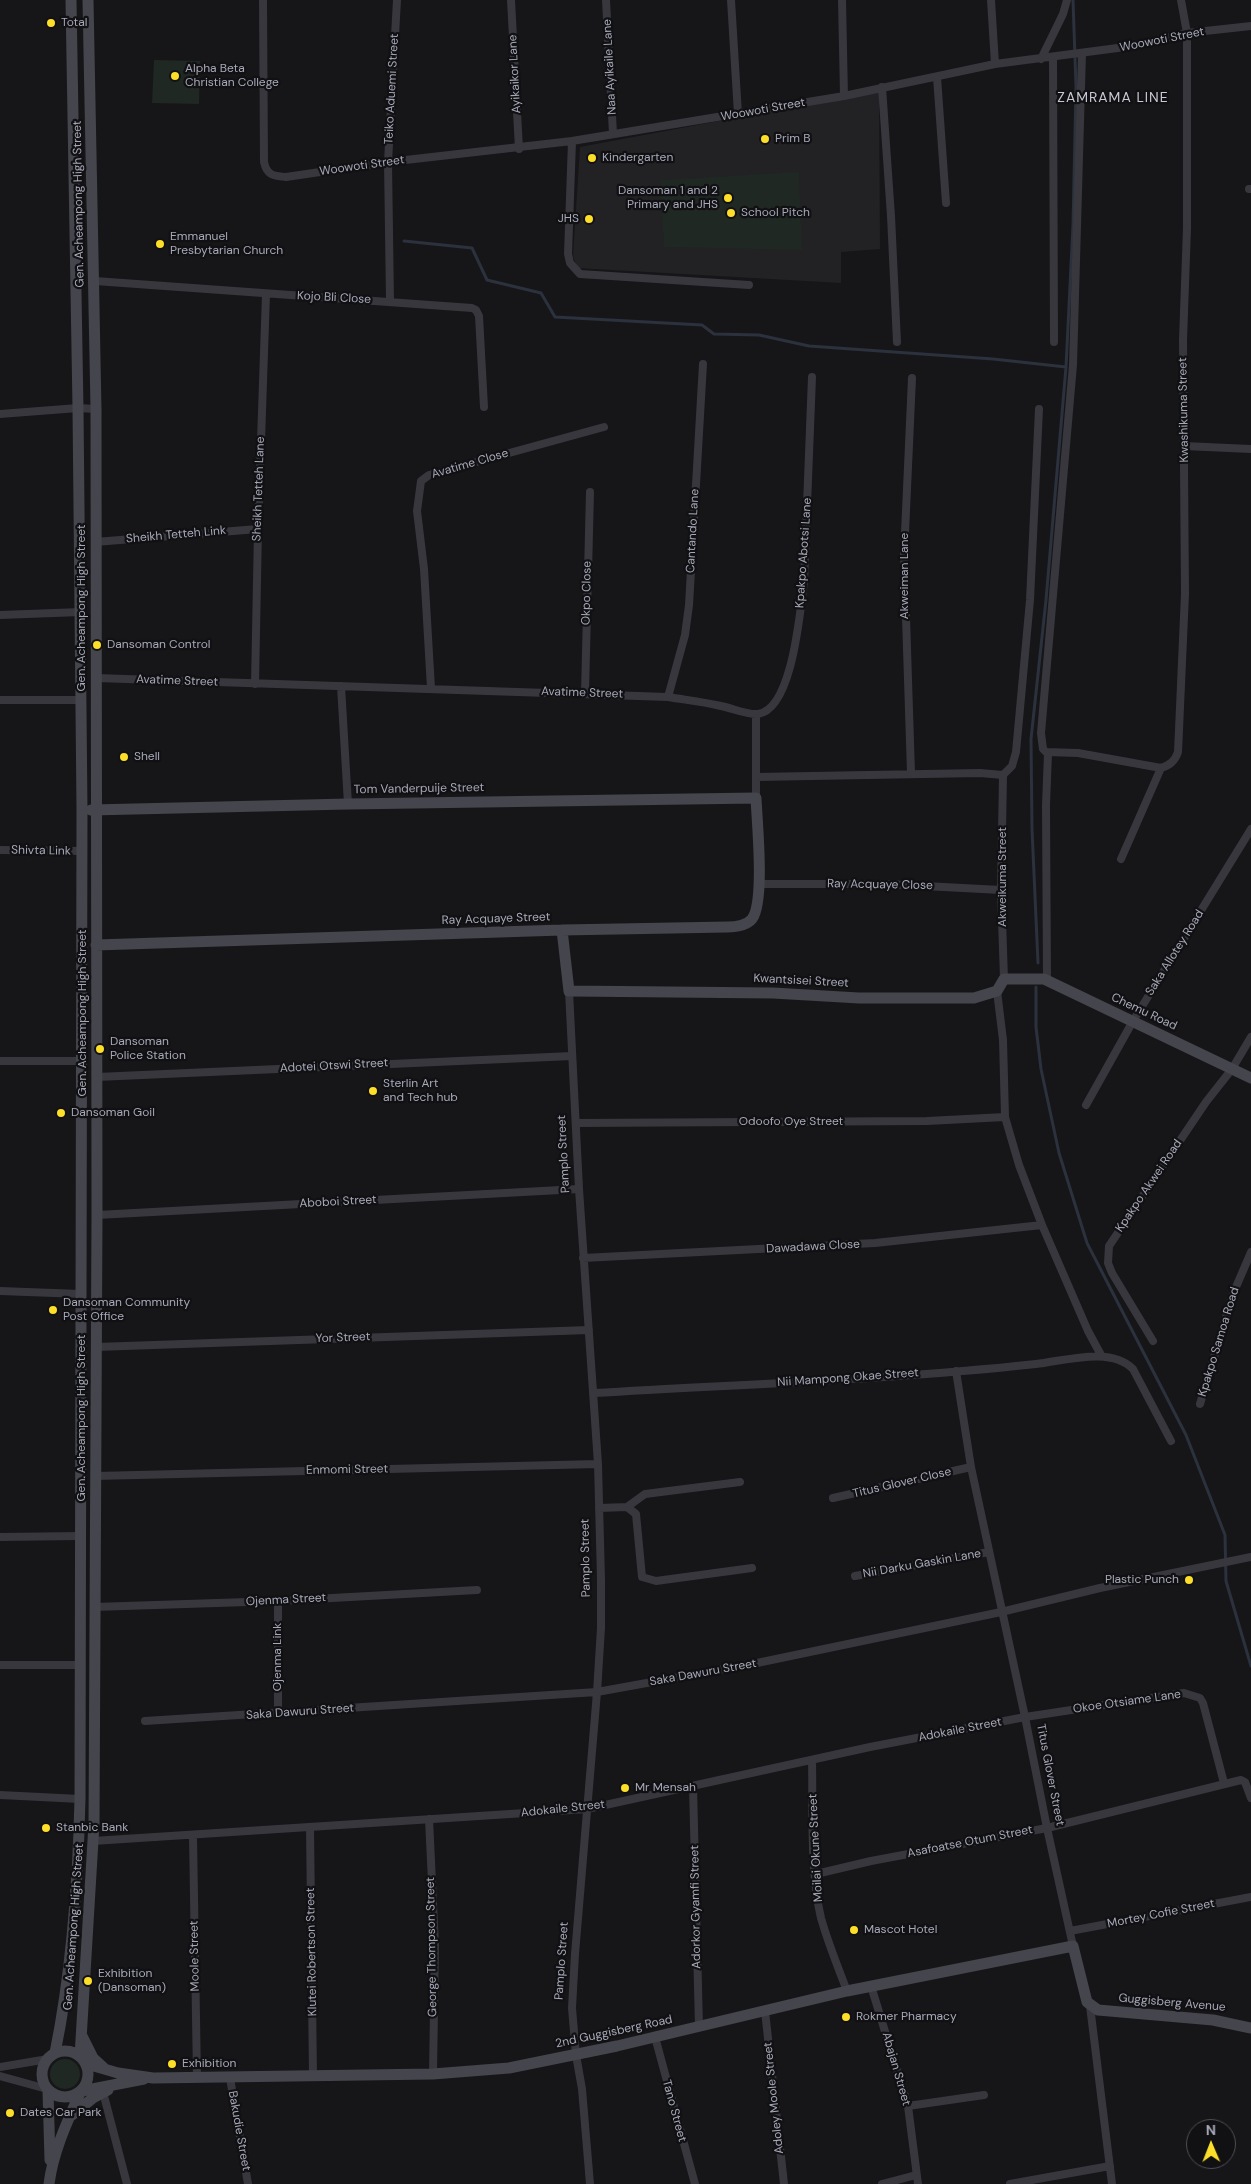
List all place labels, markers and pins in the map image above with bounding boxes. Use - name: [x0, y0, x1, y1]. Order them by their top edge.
- place label: Total: [61, 16, 87, 30]
- marker: Total: [45, 17, 57, 29]
- place label: Alpha Beta Christian College: [185, 62, 279, 90]
- marker: Alpha Beta Christian College: [169, 70, 181, 82]
- place label: Prim B: [775, 132, 810, 146]
- marker: Prim B: [759, 133, 771, 145]
- place label: Kindergarten: [602, 151, 673, 165]
- marker: Kindergarten: [586, 152, 598, 164]
- place label: Dansoman 1 and 2 Primary and JHS: [618, 184, 718, 212]
- marker: Dansoman 1 and 2 Primary and JHS: [722, 192, 734, 204]
- place label: School Pitch: [741, 206, 810, 220]
- marker: School Pitch: [725, 207, 737, 219]
- place label: JHS: [558, 212, 579, 226]
- marker: JHS: [583, 213, 595, 225]
- place label: Emmanuel Presbytarian Church: [170, 230, 283, 258]
- marker: Emmanuel Presbytarian Church: [154, 238, 166, 250]
- place label: Dansoman Control: [107, 638, 210, 652]
- marker: Dansoman Control: [91, 639, 103, 651]
- place label: Shell: [134, 750, 160, 764]
- marker: Shell: [118, 751, 130, 763]
- place label: Dansoman Police Station: [110, 1035, 186, 1063]
- marker: Dansoman Police Station: [94, 1043, 106, 1055]
- place label: Sterlin Art and Tech hub: [383, 1077, 458, 1105]
- marker: Sterlin Art and Tech hub: [367, 1085, 379, 1097]
- place label: Dansoman Goil: [71, 1106, 155, 1120]
- marker: Dansoman Goil: [55, 1107, 67, 1119]
- place label: Dansoman Community Post Office: [63, 1296, 190, 1324]
- marker: Dansoman Community Post Office: [47, 1304, 59, 1316]
- place label: Plastic Punch: [1105, 1573, 1179, 1587]
- marker: Plastic Punch: [1183, 1574, 1195, 1586]
- place label: Mr Mensah: [635, 1781, 696, 1795]
- marker: Mr Mensah: [619, 1782, 631, 1794]
- place label: Stanbic Bank: [56, 1821, 128, 1835]
- marker: Stanbic Bank: [40, 1822, 52, 1834]
- place label: Mascot Hotel: [864, 1923, 937, 1937]
- marker: Mascot Hotel: [848, 1924, 860, 1936]
- place label: Exhibition (Dansoman): [98, 1967, 166, 1995]
- marker: Exhibition (Dansoman): [82, 1975, 94, 1987]
- place label: Rokmer Pharmacy: [856, 2010, 957, 2024]
- marker: Rokmer Pharmacy: [840, 2011, 852, 2023]
- place label: Exhibition: [182, 2057, 236, 2071]
- marker: Exhibition: [166, 2058, 178, 2070]
- place label: Dates Car Park: [20, 2106, 102, 2120]
- marker: Dates Car Park: [4, 2107, 16, 2119]

